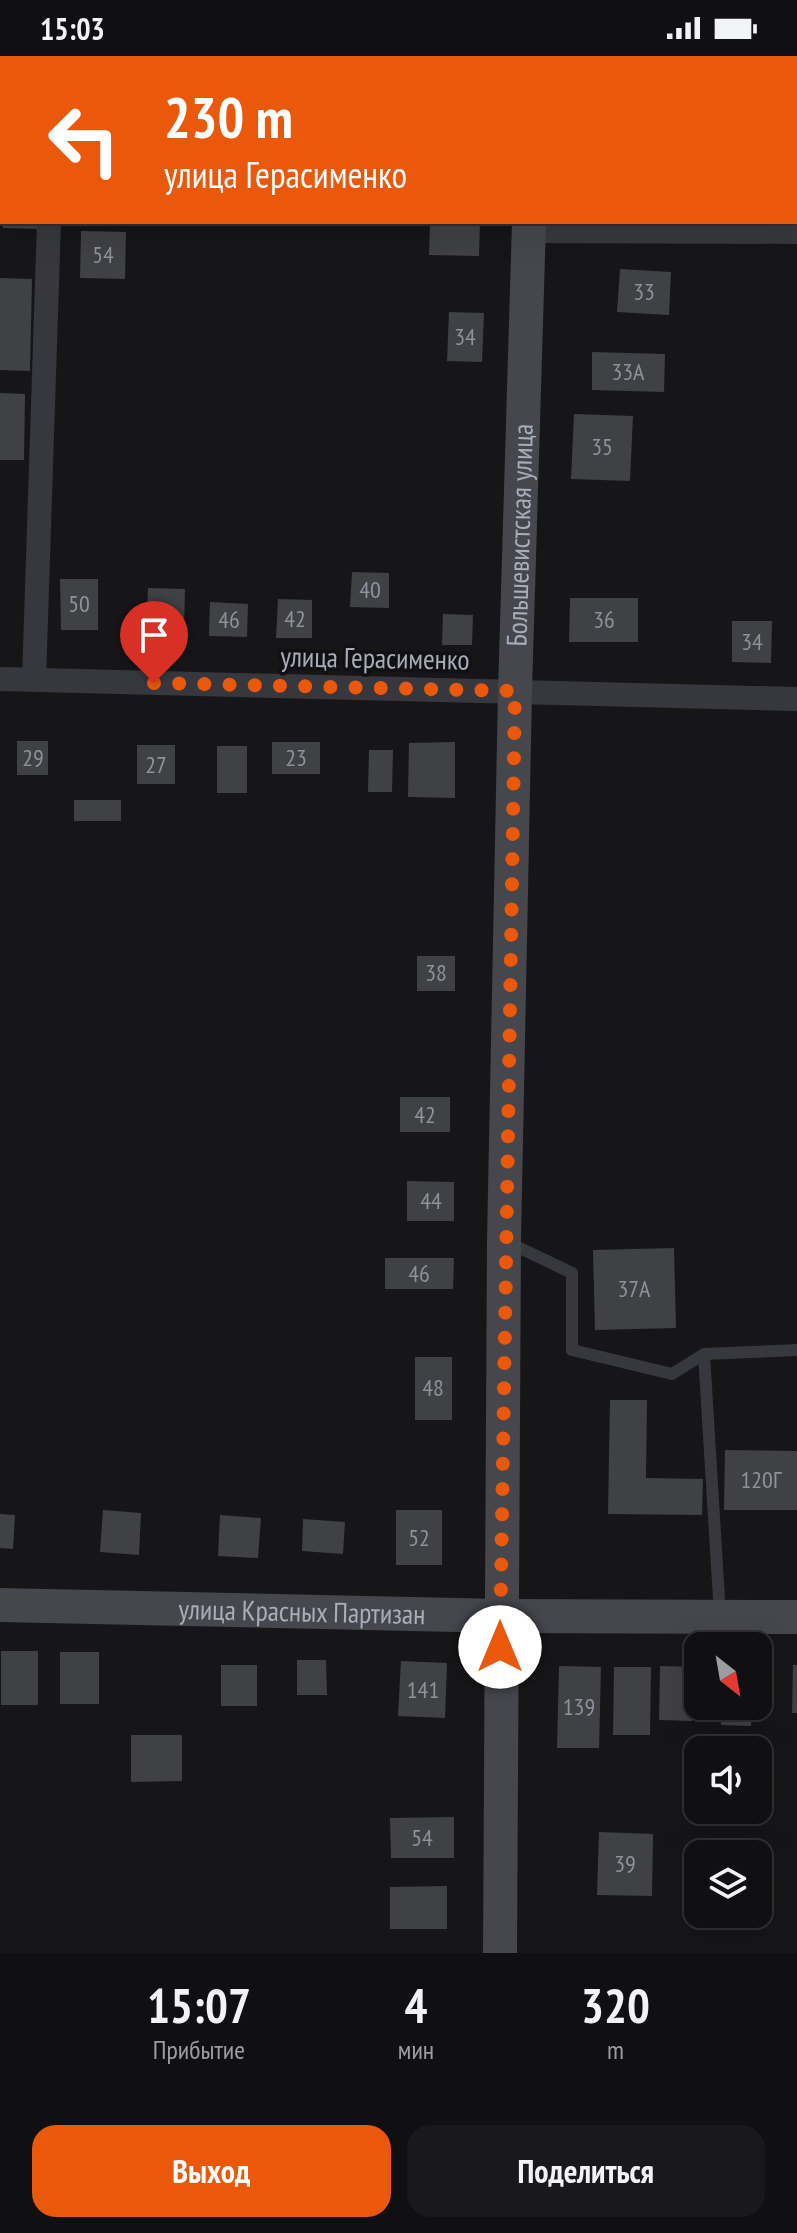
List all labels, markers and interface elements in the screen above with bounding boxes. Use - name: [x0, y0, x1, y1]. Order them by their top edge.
- text: 15:03: [40, 9, 105, 48]
- text: 230 m: [164, 81, 293, 153]
- icon: left: [32, 88, 136, 192]
- text: улица Герасименко: [164, 151, 407, 198]
- house number: 54: [92, 239, 114, 270]
- house number: 33: [633, 276, 655, 307]
- house number: 34: [454, 321, 476, 352]
- house number: 33А: [612, 356, 645, 387]
- street label: Большевистская улица: [497, 423, 541, 647]
- house number: 35: [591, 431, 613, 462]
- house number: 40: [359, 574, 381, 605]
- house number: 50: [68, 588, 90, 619]
- pin: [120, 601, 188, 683]
- house number: 42: [284, 603, 306, 634]
- house number: 46: [218, 604, 240, 635]
- house number: 36: [593, 604, 615, 635]
- icon: arrive: [132, 613, 176, 657]
- house number: 34: [741, 626, 763, 657]
- street label: улица Герасименко: [280, 637, 470, 678]
- house number: 29: [22, 742, 44, 773]
- house number: 23: [285, 742, 307, 773]
- house number: 27: [145, 749, 167, 780]
- house number: 38: [425, 957, 447, 988]
- house number: 42: [414, 1099, 436, 1130]
- house number: 44: [420, 1185, 442, 1216]
- house number: 46: [408, 1258, 430, 1289]
- house number: 37А: [618, 1273, 651, 1304]
- house number: 48: [422, 1372, 444, 1403]
- house number: 120Г: [741, 1464, 782, 1495]
- house number: 52: [408, 1522, 430, 1553]
- street label: улица Красных Партизан: [178, 1590, 426, 1632]
- position arrow: [458, 1605, 542, 1689]
- north arrow: [684, 1632, 772, 1720]
- map controls: [684, 1632, 772, 1928]
- house number: 141: [407, 1674, 439, 1705]
- house number: 139: [563, 1691, 595, 1722]
- button: sound: [684, 1736, 772, 1824]
- house number: 54: [411, 1822, 433, 1853]
- button: layers: [684, 1840, 772, 1928]
- house number: 39: [614, 1848, 636, 1879]
- text: 15:07: [147, 1974, 251, 2036]
- text: 4: [404, 1974, 427, 2036]
- text: 320: [581, 1974, 650, 2036]
- text: Прибытие: [153, 2033, 245, 2066]
- text: мин: [398, 2033, 434, 2066]
- text: m: [607, 2033, 624, 2066]
- button: Выход: [32, 2125, 391, 2217]
- button: Поделиться: [407, 2125, 765, 2217]

